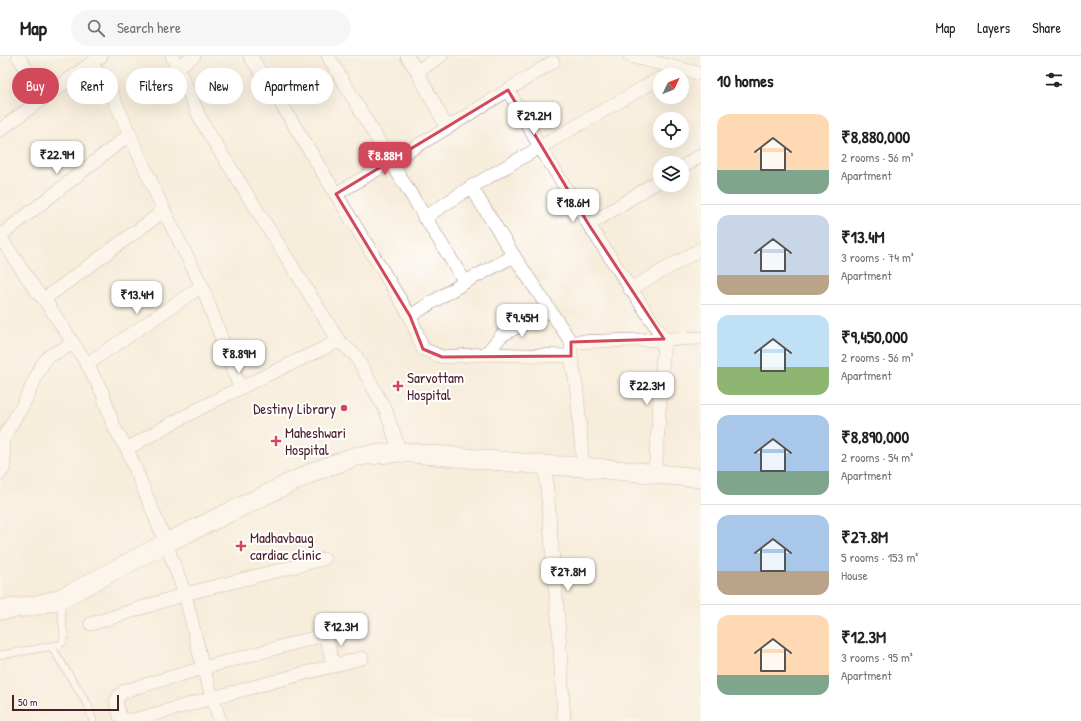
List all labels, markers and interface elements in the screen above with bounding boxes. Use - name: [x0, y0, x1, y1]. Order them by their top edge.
- search box: [71, 10, 351, 46]
- text: Map: [20, 15, 47, 41]
- icon: search: [85, 17, 107, 39]
- text: Search here: [117, 17, 181, 38]
- text: Map: [935, 18, 955, 37]
- text: Layers: [977, 18, 1010, 37]
- text: Share: [1032, 18, 1061, 37]
- chip: Buy: [12, 68, 59, 104]
- chip: Rent: [67, 68, 118, 104]
- chip: Filters: [126, 68, 187, 104]
- chip: New: [195, 68, 243, 104]
- chip: Apartment: [251, 68, 333, 104]
- north arrow: [653, 68, 689, 104]
- map controls: [653, 68, 689, 192]
- text: 10 homes: [717, 69, 774, 92]
- icon: filters: [1043, 69, 1065, 91]
- pin: ₹29.2M: [501, 102, 567, 136]
- text: ₹29.2M: [517, 106, 551, 124]
- button: locate: [653, 112, 689, 148]
- text: ₹8,880,000: [841, 125, 910, 148]
- icon: home: [749, 130, 797, 178]
- pin: ₹22.9M: [24, 141, 90, 175]
- pin: ₹8.88M: [352, 142, 418, 176]
- text: ₹22.9M: [40, 145, 74, 163]
- text: ₹8.88M: [368, 146, 402, 164]
- text: 2 rooms · 56 m²: [841, 148, 914, 166]
- button: layers: [653, 156, 689, 192]
- text: Apartment: [841, 166, 892, 184]
- pin: ₹18.6M: [540, 189, 606, 223]
- text: ₹18.6M: [556, 193, 590, 211]
- text: ₹13.4M: [841, 225, 885, 248]
- icon: home: [749, 231, 797, 279]
- text: 3 rooms · 74 m²: [841, 248, 914, 266]
- text: Apartment: [841, 266, 892, 284]
- pin: ₹13.4M: [104, 281, 170, 315]
- text: ₹13.4M: [120, 285, 154, 303]
- pin: ₹9.45M: [489, 304, 555, 338]
- text: ₹9.45M: [505, 308, 539, 326]
- text: ₹9,450,000: [841, 325, 908, 348]
- icon: home: [749, 331, 797, 379]
- pin: ₹8.89M: [206, 340, 272, 374]
- text: ₹8.89M: [222, 344, 256, 362]
- text: 2 rooms · 56 m²: [841, 348, 914, 366]
- text: Apartment: [841, 366, 892, 384]
- place label: Sarvottam Hospital: [407, 367, 464, 405]
- pin: ₹22.3M: [614, 372, 680, 406]
- text: ₹22.3M: [629, 376, 665, 394]
- marker: Sarvottam Hospital: [392, 380, 404, 392]
- place label: Destiny Library: [253, 398, 336, 419]
- marker: Destiny Library: [339, 403, 349, 413]
- place label: Maheshwari Hospital: [285, 422, 346, 460]
- text: ₹8,890,000: [841, 425, 909, 448]
- icon: home: [749, 431, 797, 479]
- marker: Maheshwari Hospital: [270, 435, 282, 447]
- text: 2 rooms · 54 m²: [841, 448, 913, 466]
- text: Apartment: [841, 466, 892, 484]
- text: ₹27.8M: [841, 525, 888, 548]
- place label: Madhavbaug cardiac clinic: [250, 527, 321, 565]
- icon: home: [749, 531, 797, 579]
- marker: Madhavbaug cardiac clinic: [235, 540, 247, 552]
- text: 5 rooms · 153 m²: [841, 548, 918, 566]
- pin: ₹27.8M: [535, 558, 601, 592]
- text: ₹27.8M: [550, 562, 586, 580]
- text: House: [841, 566, 868, 584]
- pin: ₹12.3M: [308, 613, 374, 647]
- text: ₹12.3M: [324, 617, 358, 635]
- text: ₹12.3M: [841, 625, 886, 648]
- icon: home: [749, 631, 797, 679]
- text: 3 rooms · 95 m²: [841, 648, 913, 666]
- text: Apartment: [841, 666, 892, 684]
- scale bar: [12, 693, 119, 712]
- text: 50 m: [18, 695, 38, 709]

